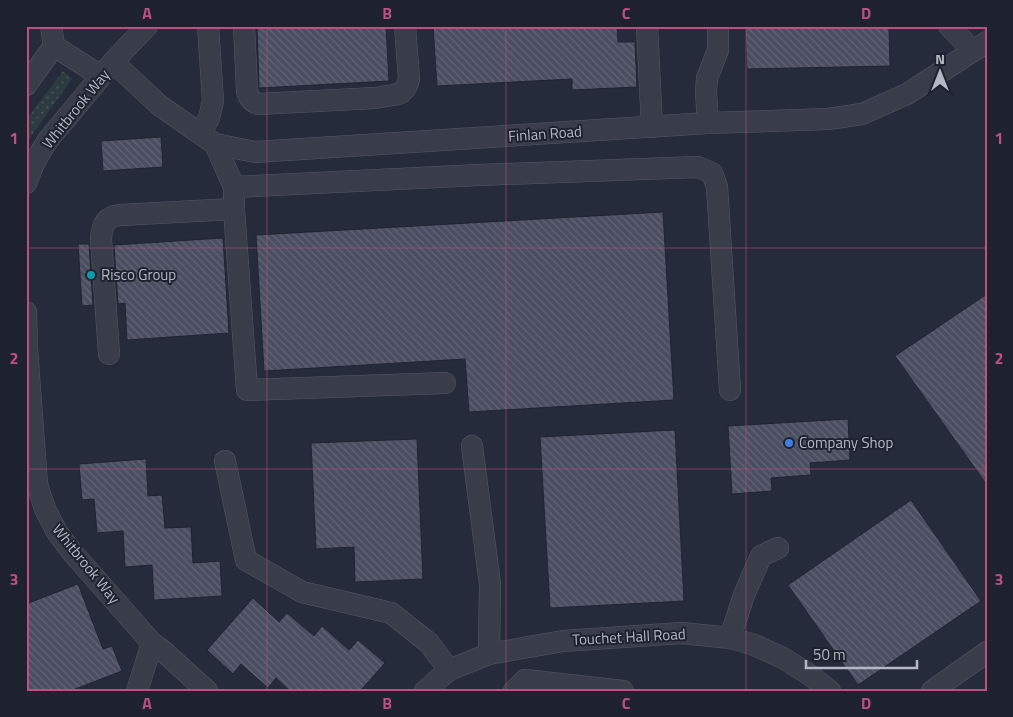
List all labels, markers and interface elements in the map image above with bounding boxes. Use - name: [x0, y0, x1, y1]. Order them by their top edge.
- text: A: [142, 1, 152, 25]
- text: B: [382, 1, 392, 25]
- text: C: [622, 1, 631, 25]
- text: D: [861, 1, 871, 25]
- north arrow: [916, 48, 966, 98]
- text: N: [935, 48, 945, 69]
- street label: Whitbrook Way: [36, 64, 115, 154]
- street label: Finlan Road: [507, 119, 583, 148]
- text: 1: [10, 126, 18, 150]
- text: 1: [995, 126, 1003, 150]
- place label: Risco Group: [101, 263, 176, 286]
- marker: Risco Group: [85, 269, 97, 281]
- text: 2: [10, 346, 18, 370]
- text: 2: [995, 346, 1003, 370]
- place label: Company Shop: [799, 431, 894, 454]
- marker: Company Shop: [783, 437, 795, 449]
- street label: Whitbrook Way: [47, 519, 126, 609]
- text: 3: [10, 567, 18, 591]
- text: 3: [995, 567, 1003, 591]
- street label: Touchet Hall Road: [572, 622, 686, 651]
- scale bar: [806, 637, 917, 669]
- text: 50 m: [813, 643, 846, 666]
- text: A: [142, 691, 152, 715]
- text: B: [382, 691, 392, 715]
- text: C: [622, 691, 631, 715]
- text: D: [861, 691, 871, 715]

